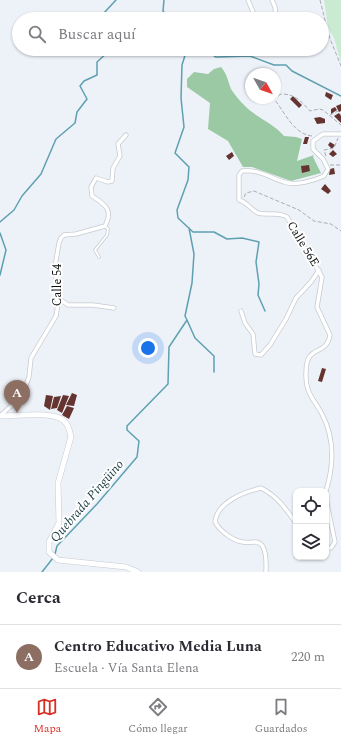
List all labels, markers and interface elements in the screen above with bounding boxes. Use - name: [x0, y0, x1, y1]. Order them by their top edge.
- search box: [12, 12, 329, 56]
- icon: search: [26, 23, 48, 45]
- text: Buscar aquí: [58, 23, 136, 46]
- north arrow: [245, 68, 281, 104]
- street label: Calle 56E: [282, 218, 324, 270]
- street label: Calle 54: [48, 264, 67, 306]
- your location: [138, 338, 158, 358]
- pin: A: [4, 380, 30, 413]
- water label: Quebrada Pingüino: [45, 455, 129, 547]
- map controls: [293, 488, 329, 560]
- button: locate: [293, 488, 329, 524]
- button: layers: [293, 524, 329, 560]
- text: Cerca: [16, 585, 61, 611]
- text: Centro Educativo Media Luna: [54, 635, 262, 658]
- text: A: [24, 647, 34, 667]
- text: 220 m: [291, 647, 325, 667]
- text: Escuela · Vía Santa Elena: [54, 658, 199, 678]
- tab: Mapa: [34, 696, 61, 737]
- tab: Cómo llegar: [128, 696, 188, 737]
- tab: Guardados: [255, 696, 307, 737]

